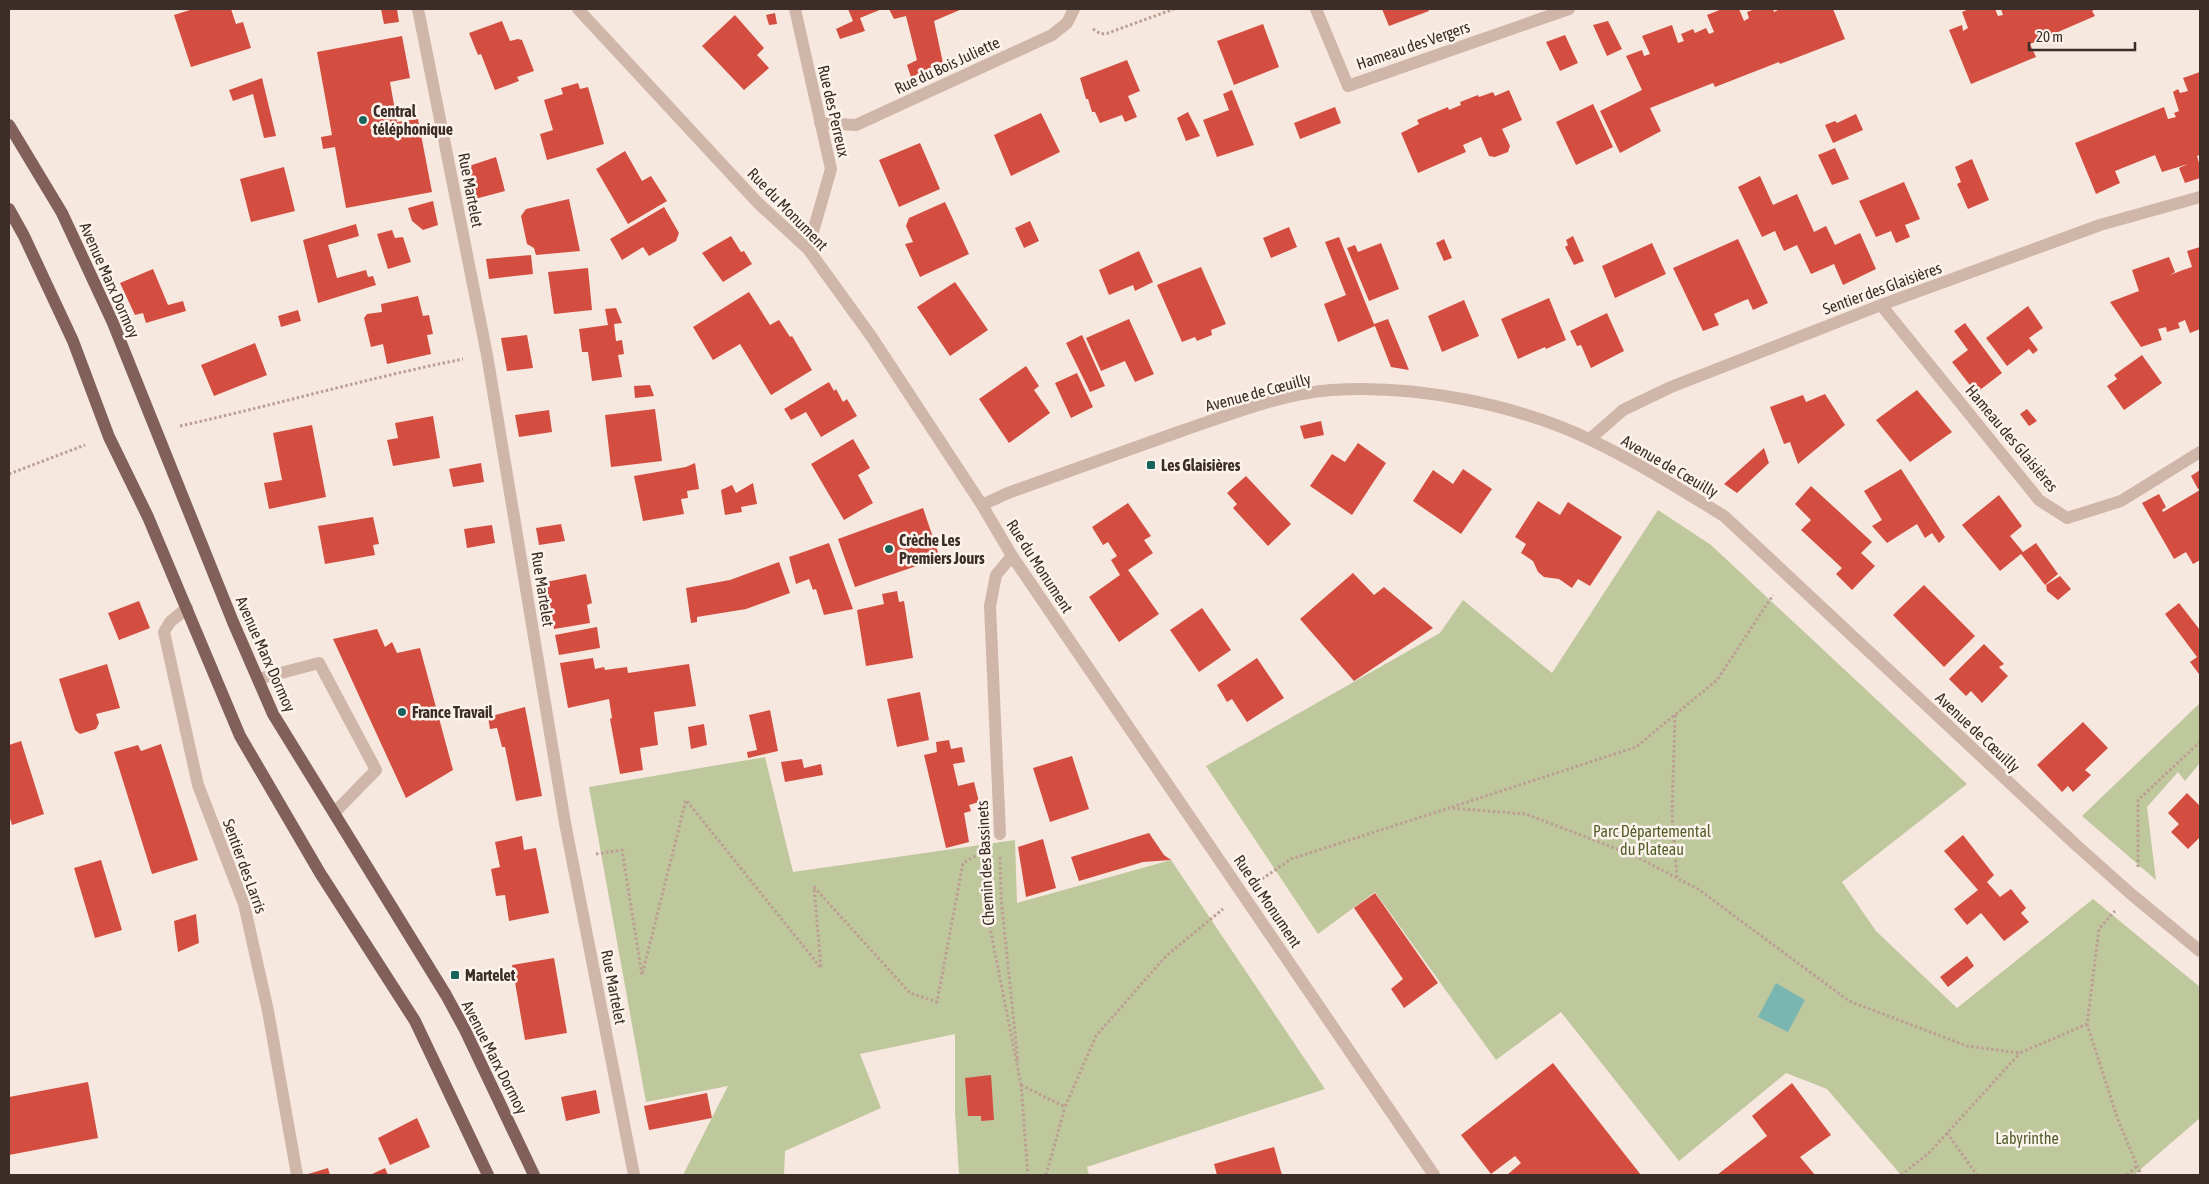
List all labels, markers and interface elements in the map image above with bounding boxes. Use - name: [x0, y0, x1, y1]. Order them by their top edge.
- street label: Hameau des Vergers: [1354, 17, 1473, 74]
- scale bar: [2029, 20, 2135, 52]
- text: 20 m: [2036, 28, 2063, 45]
- street label: Rue du Bois Juliette: [892, 33, 1002, 97]
- street label: Rue des Perreux: [815, 63, 853, 159]
- place label: Central téléphonique: [372, 102, 453, 138]
- marker: Central téléphonique: [357, 114, 369, 126]
- street label: Rue Martelet: [455, 151, 487, 229]
- street label: Rue du Monument: [744, 164, 832, 254]
- street label: Avenue Marx Dormoy: [76, 219, 144, 341]
- street label: Sentier des Glaisières: [1820, 258, 1944, 318]
- street label: Avenue de Cœuilly: [1203, 369, 1313, 416]
- street label: Hameau des Glaisières: [1962, 381, 2062, 495]
- street label: Avenue de Cœuilly: [1618, 431, 1722, 502]
- place label: Les Glaisières: [1161, 456, 1241, 474]
- marker: Les Glaisières: [1145, 459, 1157, 471]
- street label: Rue du Monument: [1003, 516, 1077, 616]
- place label: Crèche Les Premiers Jours: [899, 531, 985, 567]
- marker: Crèche Les Premiers Jours: [883, 543, 895, 555]
- street label: Rue Martelet: [528, 550, 558, 628]
- street label: Avenue Marx Dormoy: [232, 593, 300, 715]
- street label: Avenue de Cœuilly: [1931, 688, 2024, 777]
- place label: France Travail: [412, 703, 494, 721]
- marker: France Travail: [396, 706, 408, 718]
- street label: Chemin des Bassinets: [973, 800, 997, 926]
- street label: Sentier des Larris: [220, 816, 271, 916]
- park label: Parc Départemental du Plateau: [1593, 822, 1712, 858]
- street label: Rue du Monument: [1230, 851, 1306, 951]
- street label: Rue Martelet: [598, 948, 630, 1026]
- place label: Martelet: [465, 966, 516, 984]
- marker: Martelet: [449, 969, 461, 981]
- street label: Avenue Marx Dormoy: [458, 997, 532, 1117]
- park label: Labyrinthe: [1995, 1129, 2059, 1148]

